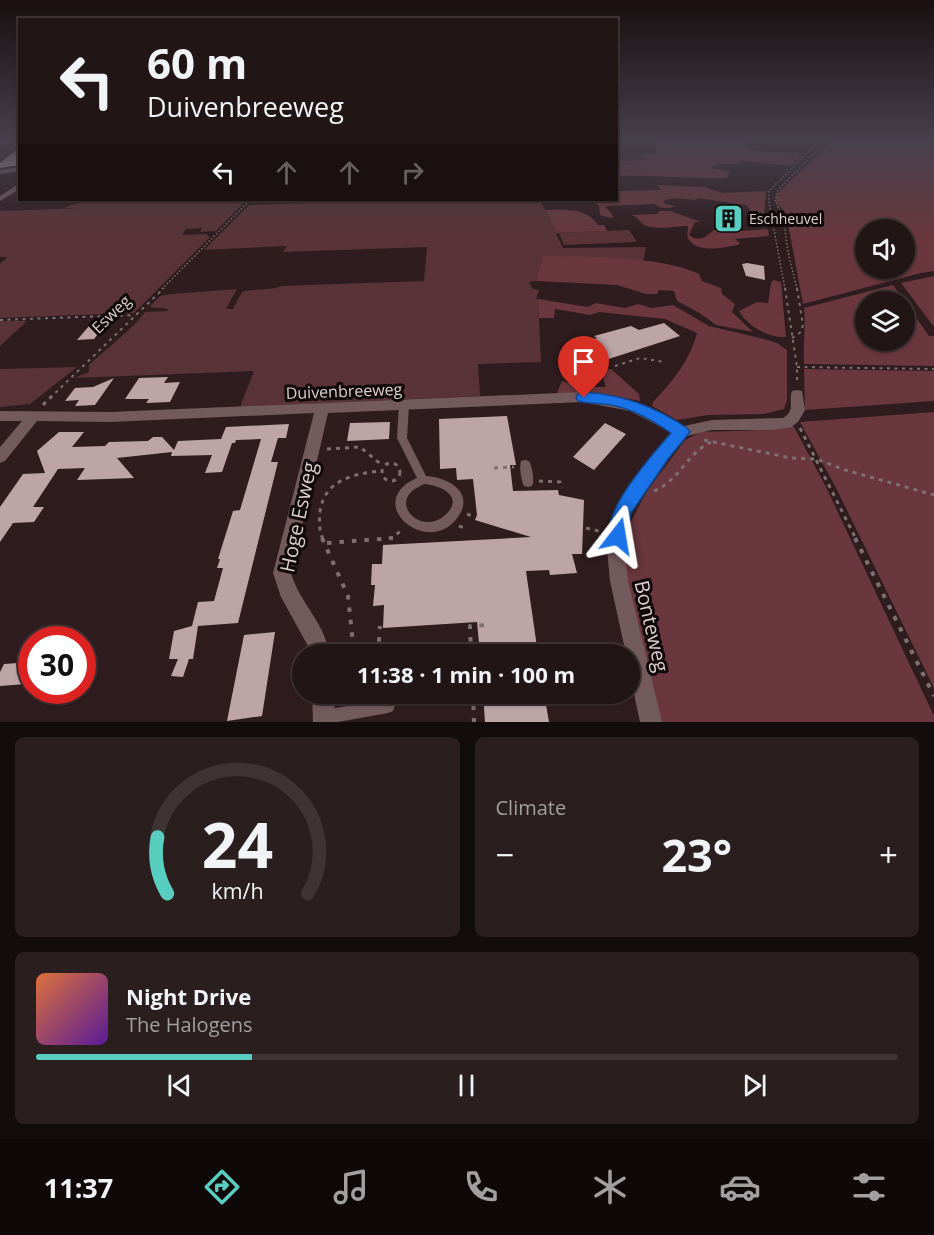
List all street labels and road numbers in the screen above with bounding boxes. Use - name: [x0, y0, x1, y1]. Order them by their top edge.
- street label: Esweg: [87, 290, 136, 338]
- street label: Duivenbreeweg: [285, 378, 403, 404]
- street label: Hoge Esweg: [273, 459, 323, 575]
- street label: Bonteweg: [628, 578, 676, 675]

